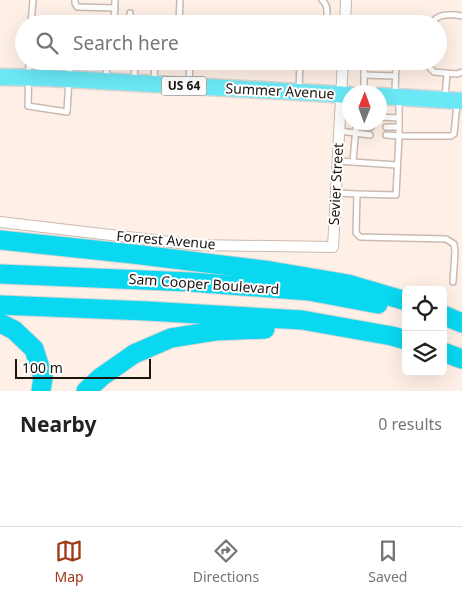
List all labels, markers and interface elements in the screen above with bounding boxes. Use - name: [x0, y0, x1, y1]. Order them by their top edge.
- search box: [15, 15, 447, 70]
- icon: search: [33, 29, 61, 57]
- text: Search here: [73, 30, 179, 56]
- road number: US 64: [162, 76, 206, 95]
- street label: Summer Avenue: [225, 78, 335, 103]
- north arrow: [342, 85, 387, 130]
- street label: Sevier Street: [324, 142, 347, 226]
- street label: Forrest Avenue: [116, 226, 217, 253]
- street label: Sam Cooper Boulevard: [128, 269, 280, 298]
- map controls: [402, 286, 447, 376]
- button: locate: [402, 286, 447, 331]
- button: layers: [402, 331, 447, 376]
- scale bar: [15, 356, 151, 379]
- text: 100 m: [22, 358, 63, 377]
- text: Nearby: [20, 410, 96, 438]
- text: 0 results: [378, 413, 442, 435]
- tab: Map: [55, 537, 84, 586]
- tab: Directions: [193, 537, 259, 586]
- tab: Saved: [368, 537, 407, 586]

